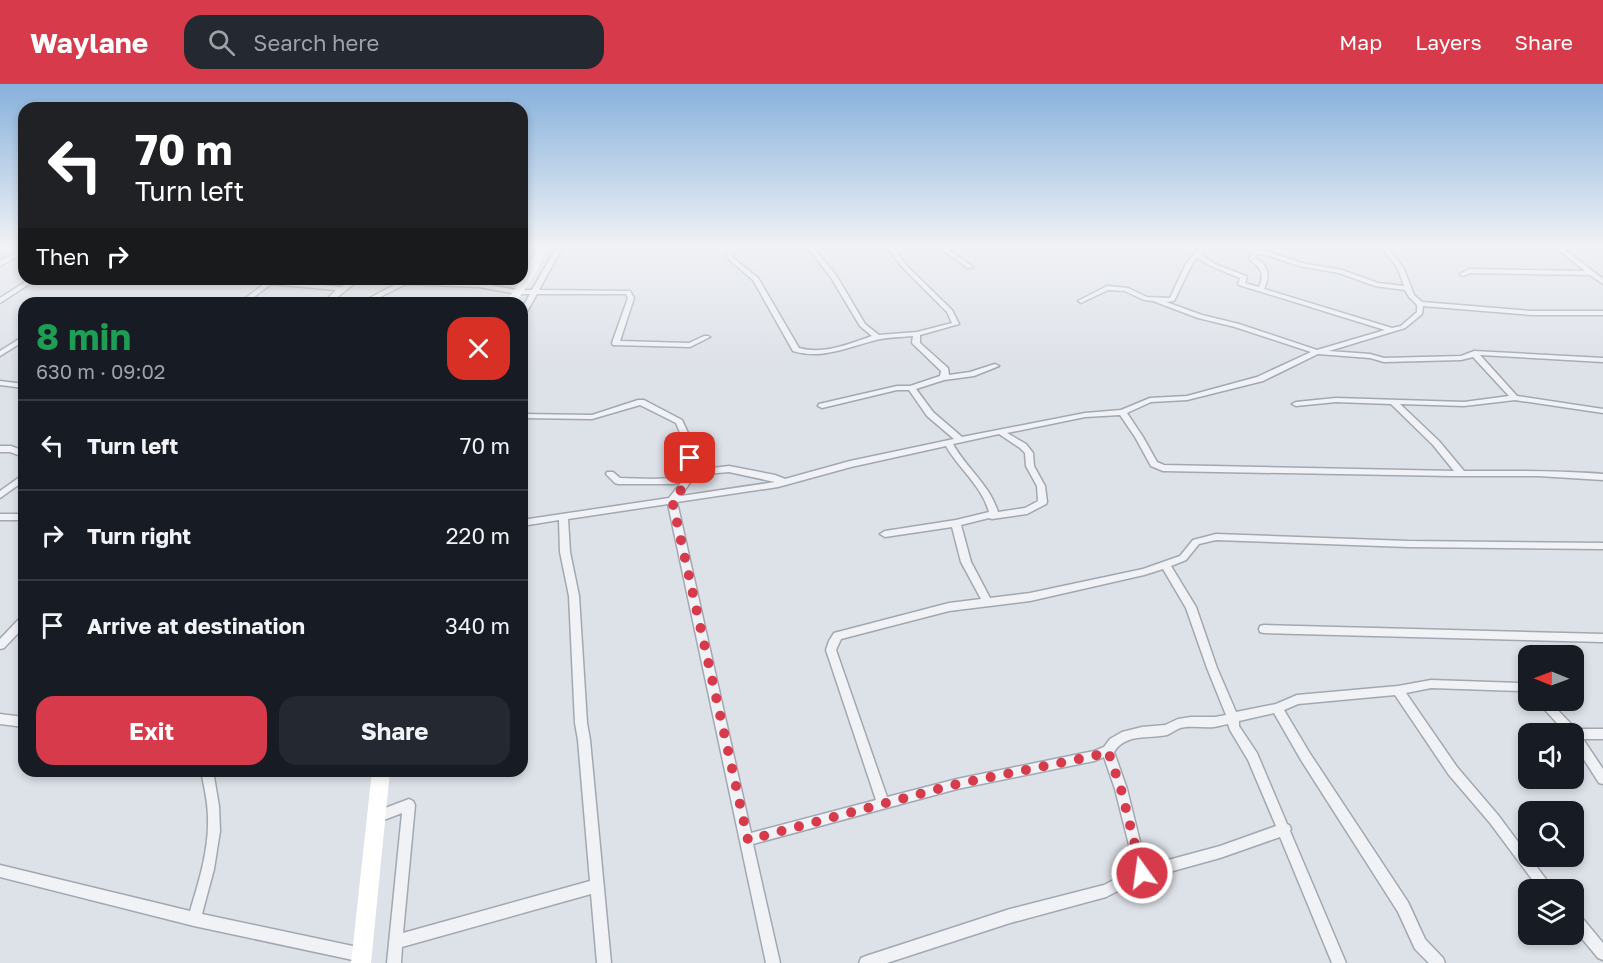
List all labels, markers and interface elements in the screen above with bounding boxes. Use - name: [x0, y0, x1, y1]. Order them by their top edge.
- search box: [184, 15, 604, 69]
- text: Waylane: [30, 26, 148, 59]
- icon: search: [205, 26, 238, 59]
- text: Search here: [253, 29, 379, 56]
- text: Map: [1339, 29, 1382, 55]
- text: Layers: [1415, 29, 1482, 55]
- text: Share: [1515, 29, 1573, 55]
- text: 70 m: [135, 124, 232, 174]
- icon: left: [36, 126, 114, 204]
- text: Turn left: [135, 175, 244, 207]
- icon: right: [101, 240, 134, 273]
- text: Then: [36, 243, 89, 270]
- text: 8 min: [36, 315, 131, 358]
- button: close: [447, 317, 510, 380]
- text: 630 m · 09:02: [36, 359, 165, 383]
- icon: left: [36, 429, 69, 462]
- text: Turn left: [87, 432, 178, 459]
- text: 70 m: [460, 432, 510, 459]
- pin: [664, 432, 715, 483]
- icon: arrive: [673, 441, 706, 474]
- icon: right: [36, 519, 69, 552]
- text: Turn right: [87, 522, 191, 549]
- text: 220 m: [446, 522, 510, 549]
- icon: arrive: [36, 609, 69, 642]
- text: Arrive at destination: [87, 612, 305, 639]
- text: 340 m: [445, 612, 510, 639]
- north arrow: [1518, 645, 1584, 711]
- map controls: [1518, 645, 1584, 945]
- button: Exit: [36, 696, 267, 765]
- button: Share: [279, 696, 510, 765]
- button: sound: [1518, 723, 1584, 789]
- button: search: [1518, 801, 1584, 867]
- position arrow: [1110, 841, 1174, 905]
- button: layers: [1518, 879, 1584, 945]

